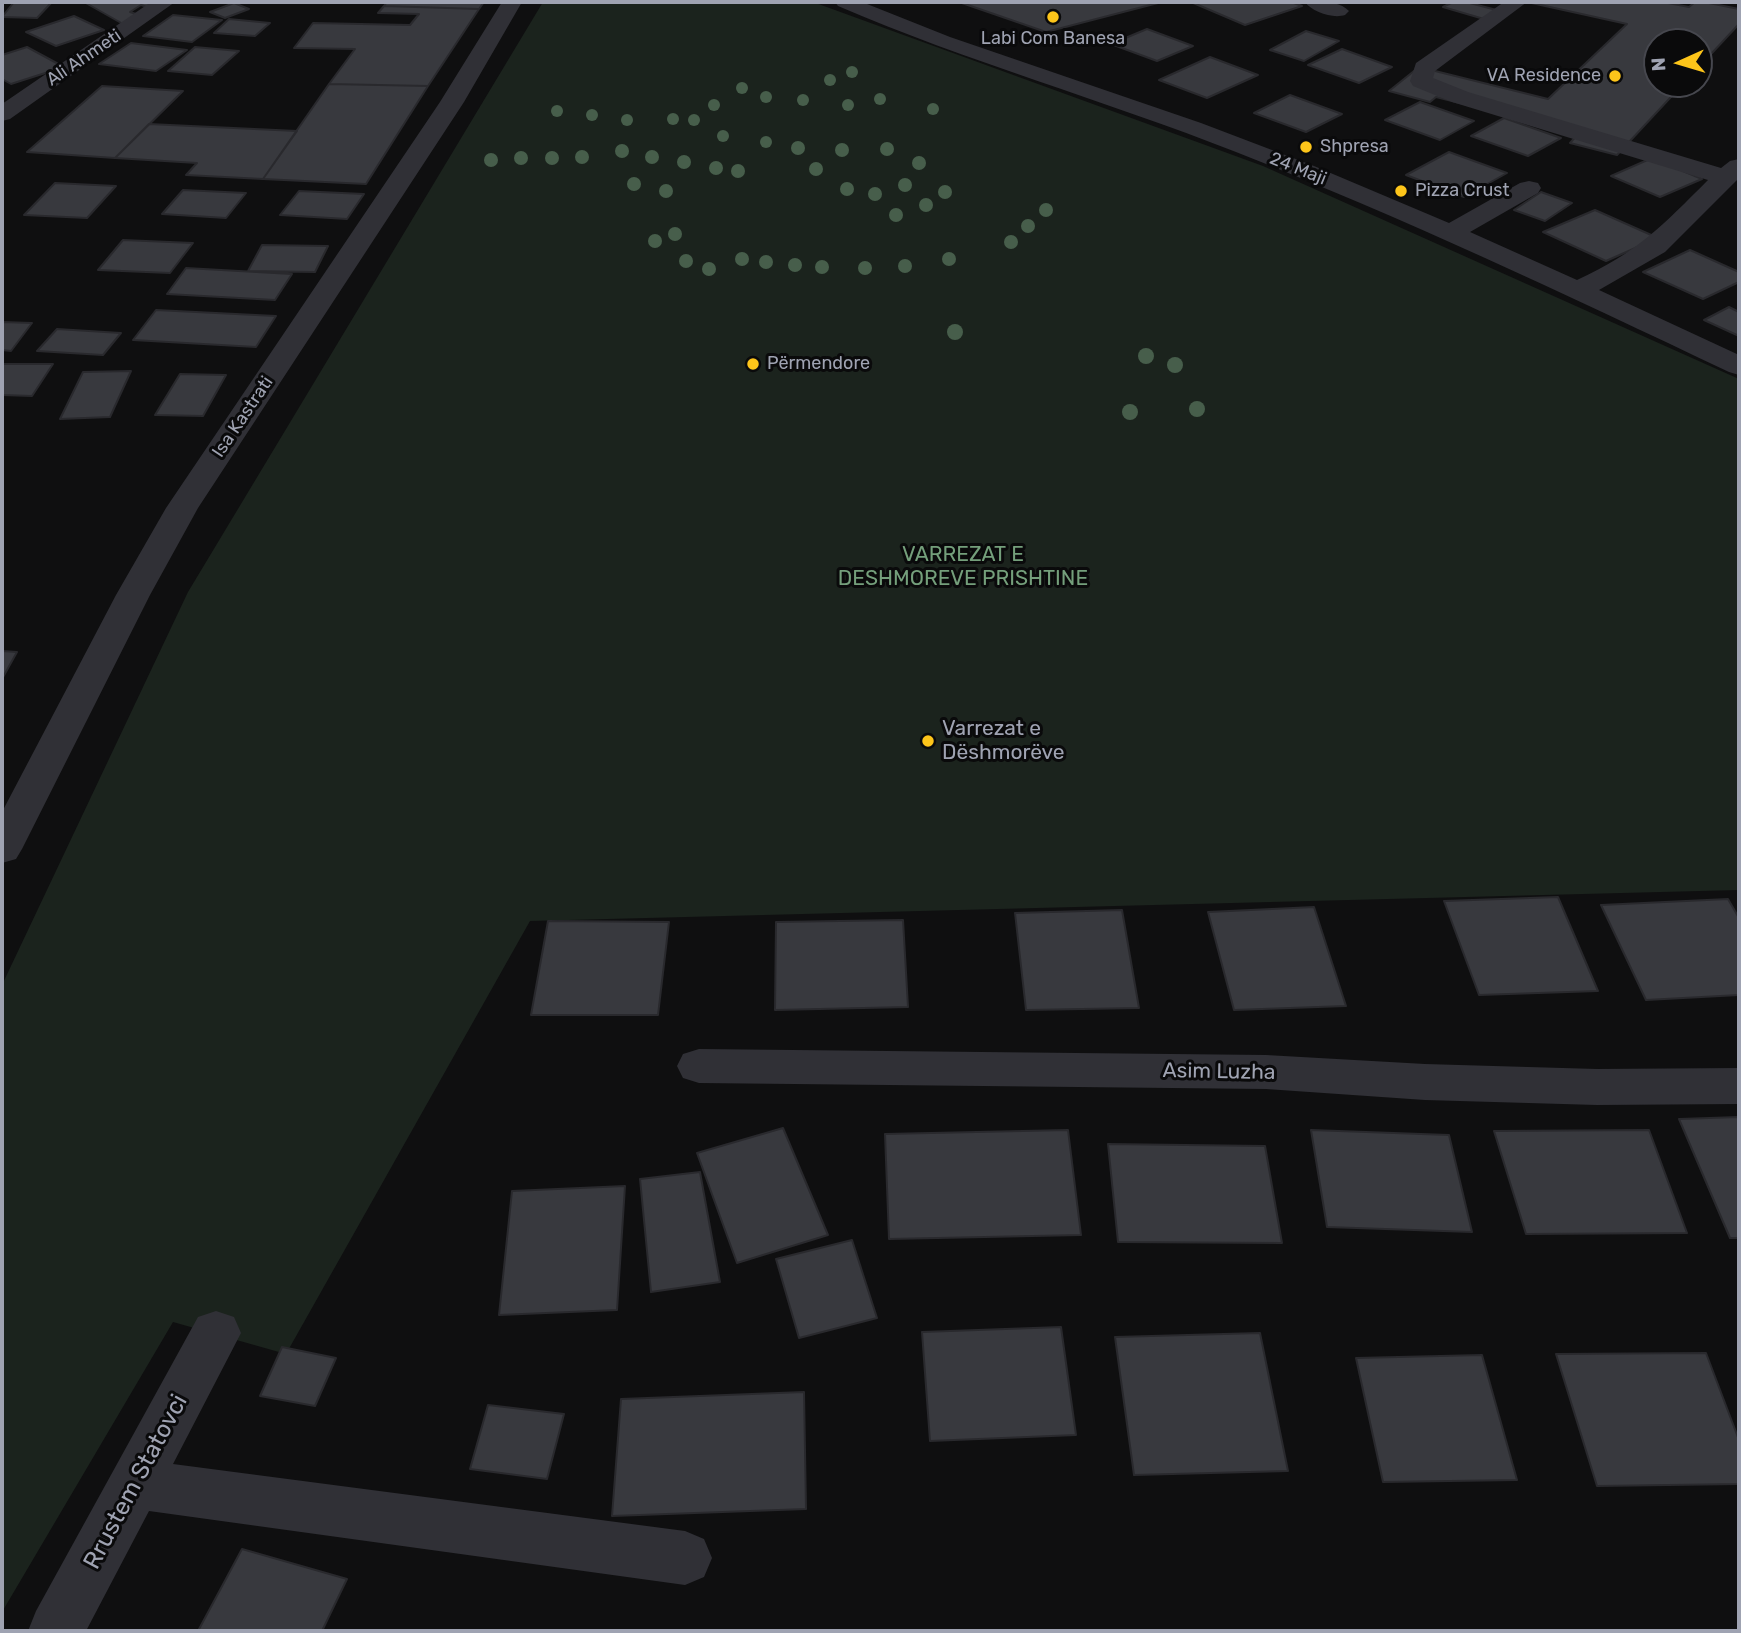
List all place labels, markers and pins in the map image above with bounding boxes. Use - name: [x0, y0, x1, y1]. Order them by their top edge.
- marker: Labi Com Banesa: [1045, 9, 1061, 25]
- place label: Labi Com Banesa: [981, 28, 1125, 50]
- place label: VA Residence: [1487, 65, 1601, 87]
- marker: VA Residence: [1607, 68, 1623, 84]
- place label: Shpresa: [1320, 136, 1389, 158]
- marker: Shpresa: [1298, 139, 1314, 155]
- place label: Pizza Crust: [1415, 180, 1509, 202]
- marker: Pizza Crust: [1393, 183, 1409, 199]
- place label: Përmendore: [767, 353, 870, 375]
- marker: Përmendore: [745, 356, 761, 372]
- place label: Varrezat e Dëshmorëve: [942, 716, 1065, 766]
- marker: Varrezat e Dëshmorëve: [920, 733, 936, 749]

